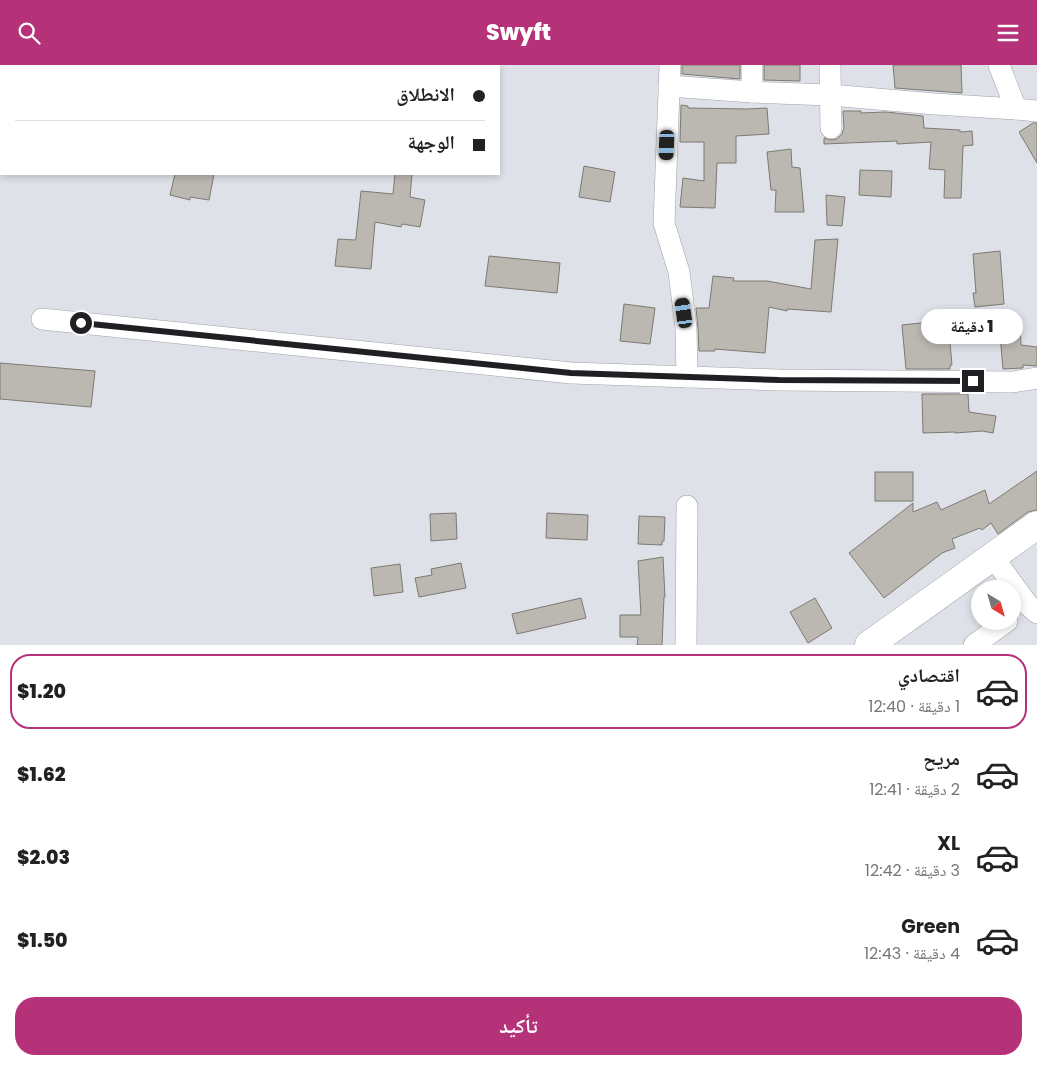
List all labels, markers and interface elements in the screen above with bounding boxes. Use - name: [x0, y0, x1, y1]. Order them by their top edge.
- text: Swyft: [486, 17, 551, 48]
- icon: search: [15, 19, 43, 47]
- icon: menu: [994, 19, 1022, 47]
- text: الانطلاق: [396, 81, 455, 108]
- text: الوجهة: [407, 129, 455, 156]
- car: [658, 130, 675, 160]
- car: [674, 297, 693, 329]
- callout: 1 دقيقة: [922, 309, 1024, 343]
- route start: [70, 312, 92, 334]
- text: 1 دقيقة: [951, 315, 993, 338]
- route end: [962, 370, 984, 392]
- north arrow: [971, 580, 1021, 630]
- map controls: [971, 580, 1021, 630]
- text: اقتصادي: [898, 662, 960, 689]
- icon: car: [975, 669, 1020, 714]
- text: $1.20: [17, 678, 66, 705]
- text: 1 دقيقة · 12:40: [868, 695, 960, 718]
- text: مريح: [923, 745, 960, 772]
- icon: car: [975, 752, 1020, 797]
- text: $1.62: [17, 761, 66, 788]
- text: 2 دقيقة · 12:41: [869, 778, 960, 801]
- text: XL: [937, 830, 960, 857]
- icon: car: [975, 835, 1020, 880]
- text: $2.03: [17, 844, 70, 871]
- text: 3 دقيقة · 12:42: [865, 859, 960, 882]
- text: Green: [901, 913, 960, 940]
- icon: car: [975, 918, 1020, 963]
- text: $1.50: [17, 927, 68, 954]
- text: 4 دقيقة · 12:43: [864, 942, 960, 965]
- button: تأكيد: [15, 997, 1022, 1055]

